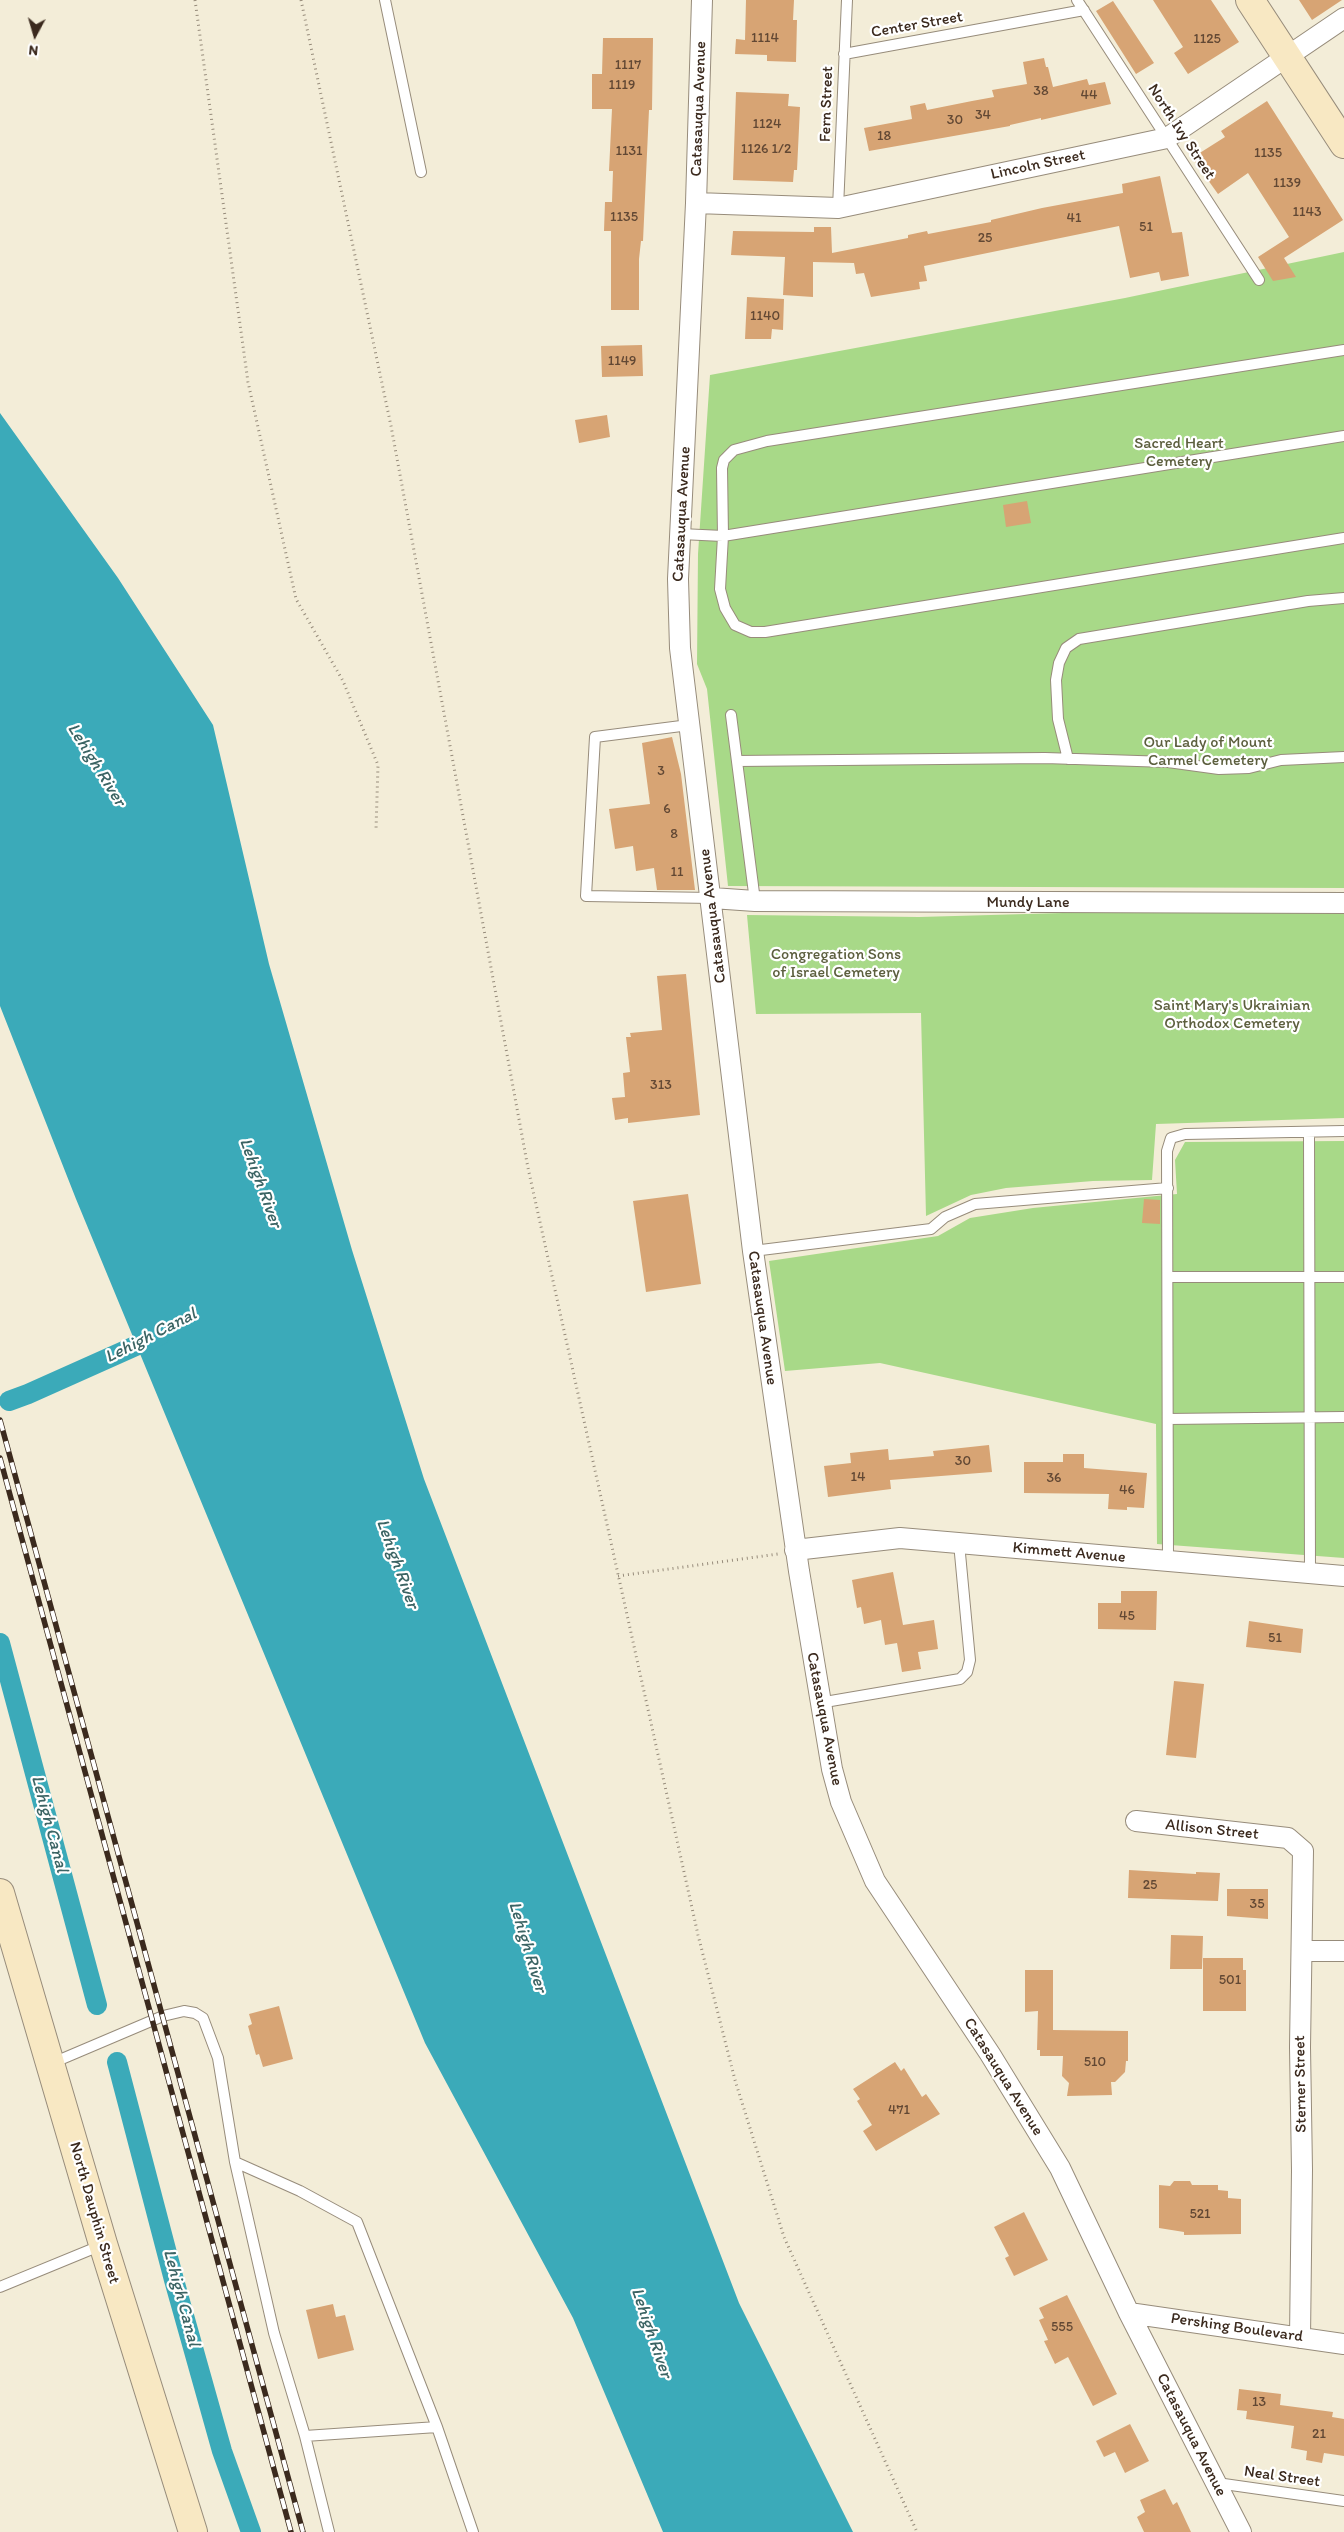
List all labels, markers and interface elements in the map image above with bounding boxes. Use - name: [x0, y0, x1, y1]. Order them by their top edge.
- street label: Center Street: [870, 7, 964, 43]
- north arrow: [10, 10, 60, 60]
- house number: 1114: [751, 30, 779, 46]
- house number: 1125: [1193, 31, 1221, 47]
- text: N: [28, 41, 39, 59]
- street label: Catasauqua Avenue: [687, 41, 711, 177]
- house number: 1117: [615, 57, 641, 73]
- street label: Fern Street: [816, 66, 838, 142]
- house number: 1119: [609, 77, 635, 93]
- street label: North Ivy Street: [1143, 81, 1219, 183]
- house number: 38: [1033, 83, 1049, 99]
- house number: 44: [1081, 87, 1097, 103]
- house number: 34: [975, 107, 991, 123]
- house number: 30: [947, 112, 963, 128]
- house number: 1124: [753, 116, 781, 132]
- house number: 18: [877, 128, 891, 144]
- house number: 1126 1/2: [741, 141, 791, 157]
- house number: 1131: [615, 143, 643, 159]
- house number: 1135: [1254, 145, 1282, 161]
- street label: Lincoln Street: [989, 146, 1087, 184]
- house number: 1139: [1273, 175, 1301, 191]
- house number: 1143: [1292, 204, 1322, 220]
- house number: 1135: [610, 209, 638, 225]
- house number: 41: [1067, 210, 1081, 226]
- house number: 51: [1139, 219, 1153, 235]
- house number: 25: [978, 230, 992, 246]
- house number: 1140: [750, 308, 780, 324]
- house number: 1149: [608, 353, 636, 369]
- park label: Sacred Heart Cemetery: [1134, 434, 1224, 472]
- street label: Catasauqua Avenue: [669, 446, 695, 582]
- water label: Lehigh River: [62, 719, 130, 811]
- park label: Our Lady of Mount Carmel Cemetery: [1143, 733, 1273, 771]
- house number: 3: [657, 763, 665, 779]
- house number: 6: [663, 801, 671, 817]
- house number: 8: [670, 826, 678, 842]
- street label: Catasauqua Avenue: [695, 848, 731, 984]
- house number: 11: [671, 864, 683, 880]
- street label: Mundy Lane: [986, 893, 1070, 913]
- park label: Congregation Sons of Israel Cemetery: [771, 945, 901, 983]
- park label: Saint Mary's Ukrainian Orthodox Cemetery: [1154, 996, 1310, 1034]
- house number: 313: [650, 1077, 672, 1093]
- water label: Lehigh River: [234, 1135, 286, 1231]
- street label: Catasauqua Avenue: [743, 1250, 781, 1386]
- water label: Lehigh Canal: [102, 1304, 200, 1368]
- house number: 30: [955, 1453, 971, 1469]
- house number: 14: [851, 1469, 865, 1485]
- house number: 36: [1046, 1470, 1062, 1486]
- house number: 46: [1119, 1482, 1135, 1498]
- water label: Lehigh River: [371, 1516, 423, 1612]
- street label: Kimmett Avenue: [1012, 1539, 1126, 1567]
- house number: 45: [1119, 1608, 1135, 1624]
- house number: 51: [1268, 1630, 1282, 1646]
- street label: Catasauqua Avenue: [802, 1651, 846, 1787]
- water label: Lehigh Canal: [26, 1773, 72, 1875]
- street label: Allison Street: [1164, 1816, 1260, 1844]
- house number: 25: [1143, 1877, 1157, 1893]
- house number: 35: [1250, 1896, 1264, 1912]
- water label: Lehigh River: [503, 1899, 551, 1995]
- house number: 501: [1219, 1972, 1241, 1988]
- street label: Catasauqua Avenue: [959, 2014, 1047, 2140]
- street label: Sterner Street: [1291, 2035, 1311, 2133]
- house number: 510: [1084, 2054, 1106, 2070]
- house number: 471: [888, 2102, 910, 2118]
- street label: North Dauphin Street: [65, 2140, 123, 2286]
- house number: 521: [1189, 2206, 1211, 2222]
- water label: Lehigh Canal: [158, 2247, 204, 2349]
- water label: Lehigh River: [626, 2285, 676, 2381]
- street label: Pershing Boulevard: [1170, 2309, 1304, 2347]
- house number: 555: [1051, 2319, 1073, 2335]
- street label: Catasauqua Avenue: [1152, 2370, 1230, 2500]
- house number: 13: [1252, 2394, 1266, 2410]
- house number: 21: [1312, 2426, 1326, 2442]
- street label: Neal Street: [1243, 2462, 1321, 2492]

